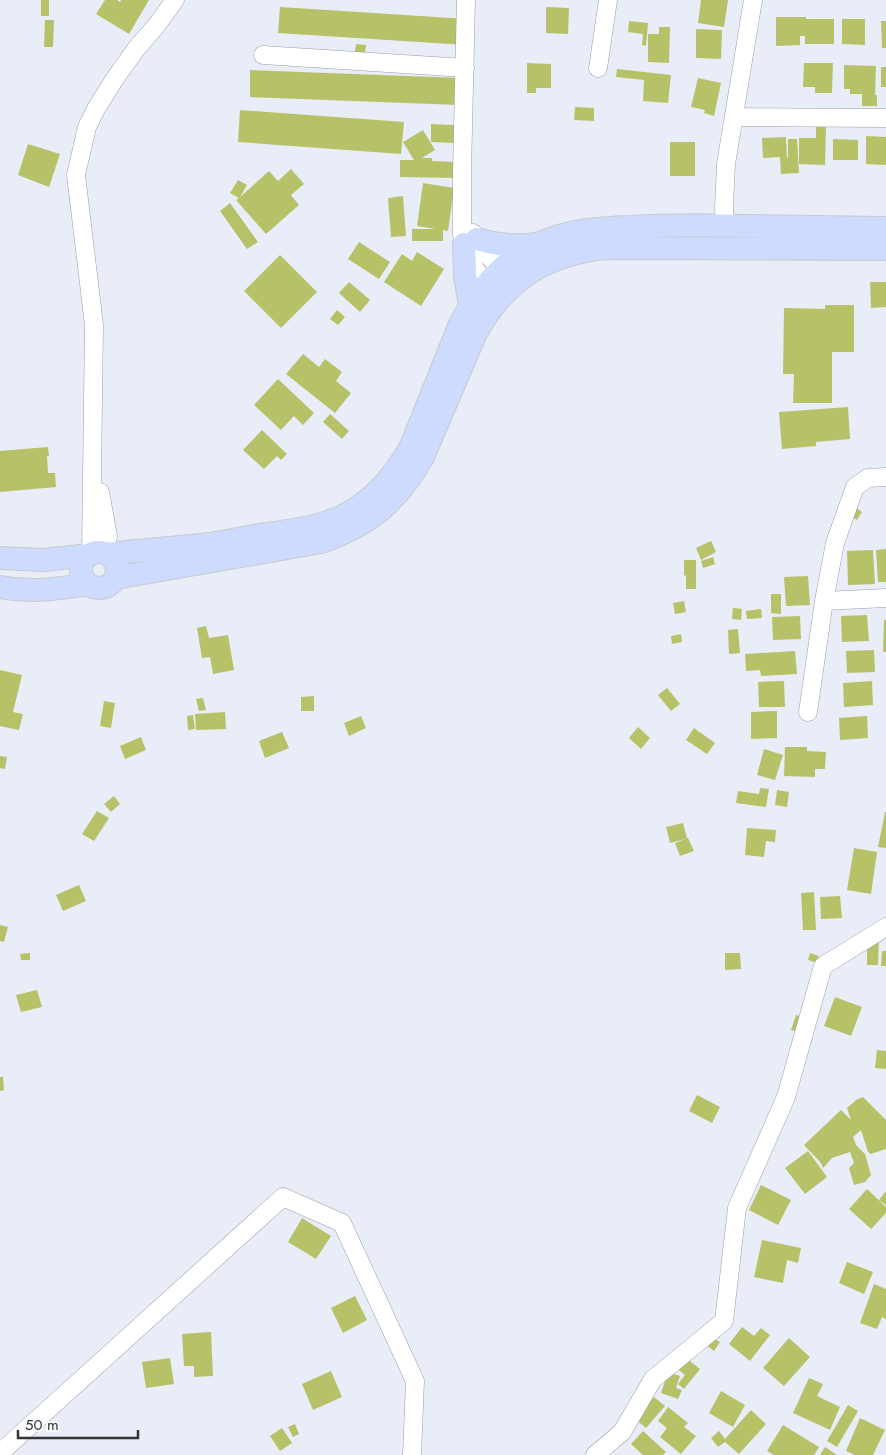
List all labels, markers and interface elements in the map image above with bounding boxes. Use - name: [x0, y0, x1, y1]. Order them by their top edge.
- scale bar: [18, 1408, 138, 1440]
- text: 50 m: [25, 1414, 59, 1436]

